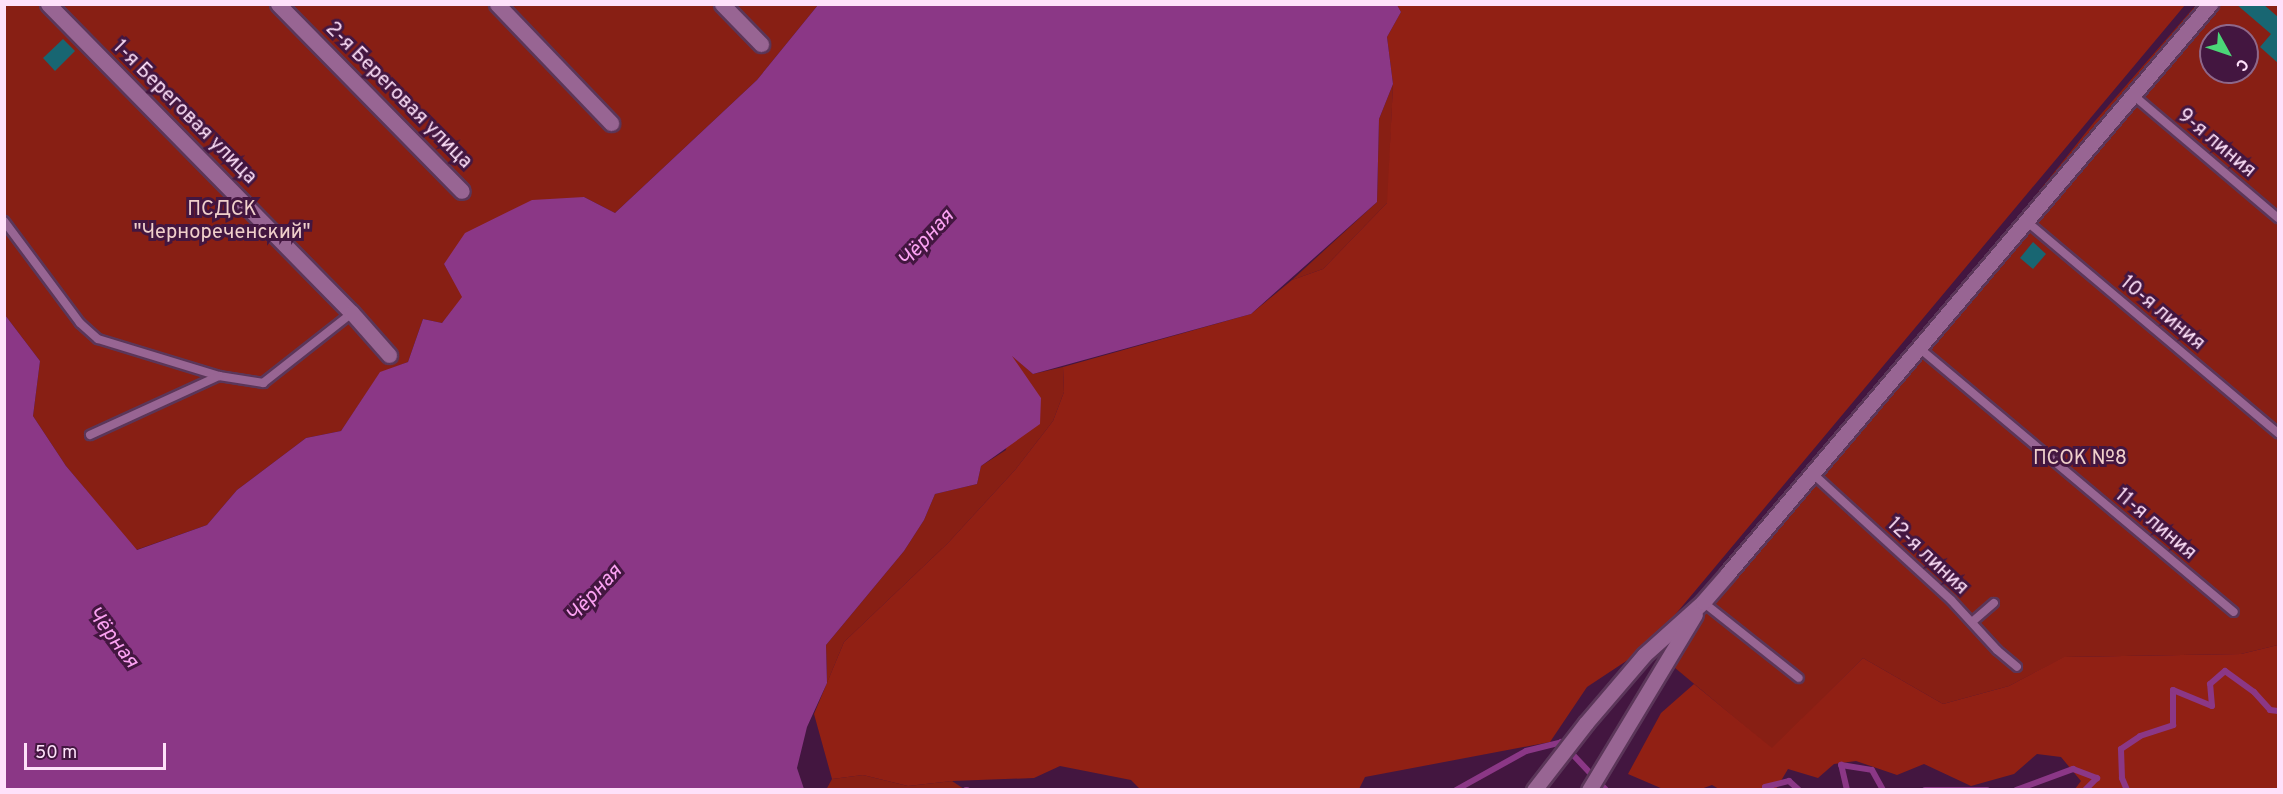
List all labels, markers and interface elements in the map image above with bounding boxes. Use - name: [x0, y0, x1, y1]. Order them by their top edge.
- street label: 2-я Береговая улица: [320, 18, 476, 174]
- north arrow: [2199, 24, 2259, 84]
- street label: 1-я Береговая улица: [107, 36, 261, 190]
- text: С: [2230, 54, 2252, 75]
- street label: 9-я линия: [2172, 104, 2260, 184]
- park label: ПСДСК "Чернореченский": [133, 198, 311, 245]
- water label: Чёрная: [894, 205, 960, 273]
- street label: 10-я линия: [2115, 272, 2209, 356]
- park label: ПСОК №8: [2033, 447, 2127, 471]
- street label: 11-я линия: [2110, 484, 2200, 566]
- street label: 12-я линия: [1881, 513, 1973, 601]
- water label: Чёрная: [562, 560, 628, 628]
- water label: Чёрная: [81, 602, 143, 674]
- scale bar: [27, 731, 170, 769]
- text: 50 m: [35, 742, 77, 765]

